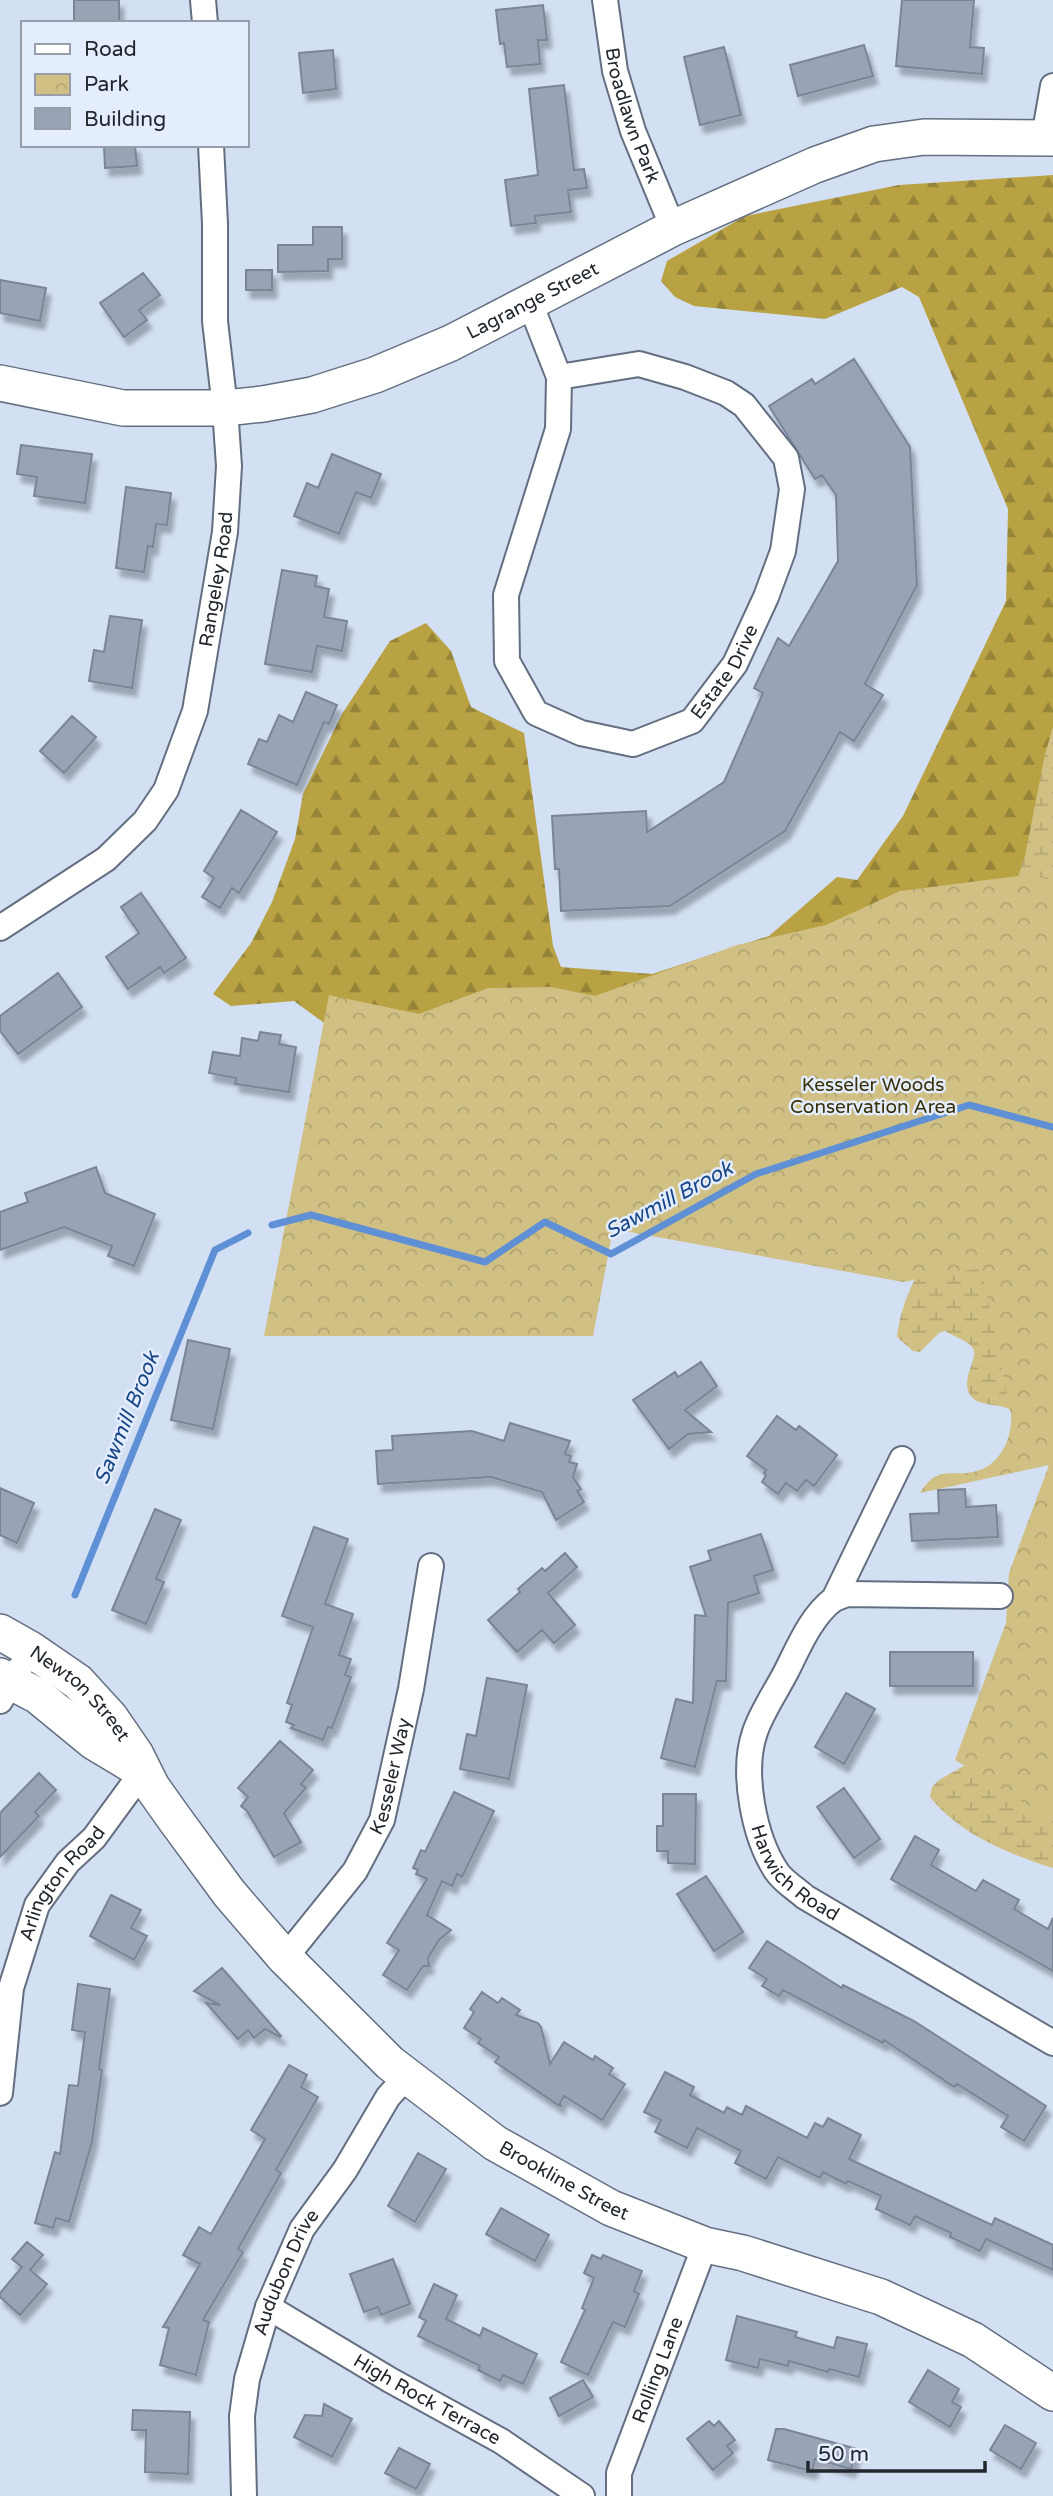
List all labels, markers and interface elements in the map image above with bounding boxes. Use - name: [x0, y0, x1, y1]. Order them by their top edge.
- legend: [21, 21, 248, 147]
- text: Road: [84, 37, 137, 62]
- street label: Broadlawn Park: [601, 46, 664, 187]
- text: Park: [84, 72, 129, 97]
- text: Building: [84, 107, 166, 132]
- street label: Lagrange Street: [463, 258, 602, 344]
- street label: Rangeley Road: [195, 511, 237, 649]
- street label: Estate Drive: [686, 621, 763, 724]
- park label: Kesseler Woods Conservation Area: [790, 1074, 956, 1118]
- water label: Sawmill Brook: [601, 1155, 738, 1244]
- water label: Sawmill Brook: [89, 1347, 166, 1488]
- street label: Newton Street: [26, 1641, 134, 1746]
- street label: Kesseler Way: [365, 1716, 415, 1838]
- street label: Arlington Road: [15, 1822, 110, 1944]
- street label: Harwich Road: [746, 1822, 843, 1926]
- street label: Brookline Street: [495, 2137, 632, 2225]
- street label: Audubon Drive: [249, 2205, 324, 2338]
- street label: Rolling Lane: [628, 2314, 688, 2426]
- street label: High Rock Terrace: [349, 2350, 504, 2450]
- scale bar: [808, 2430, 985, 2474]
- text: 50 m: [818, 2442, 869, 2467]

